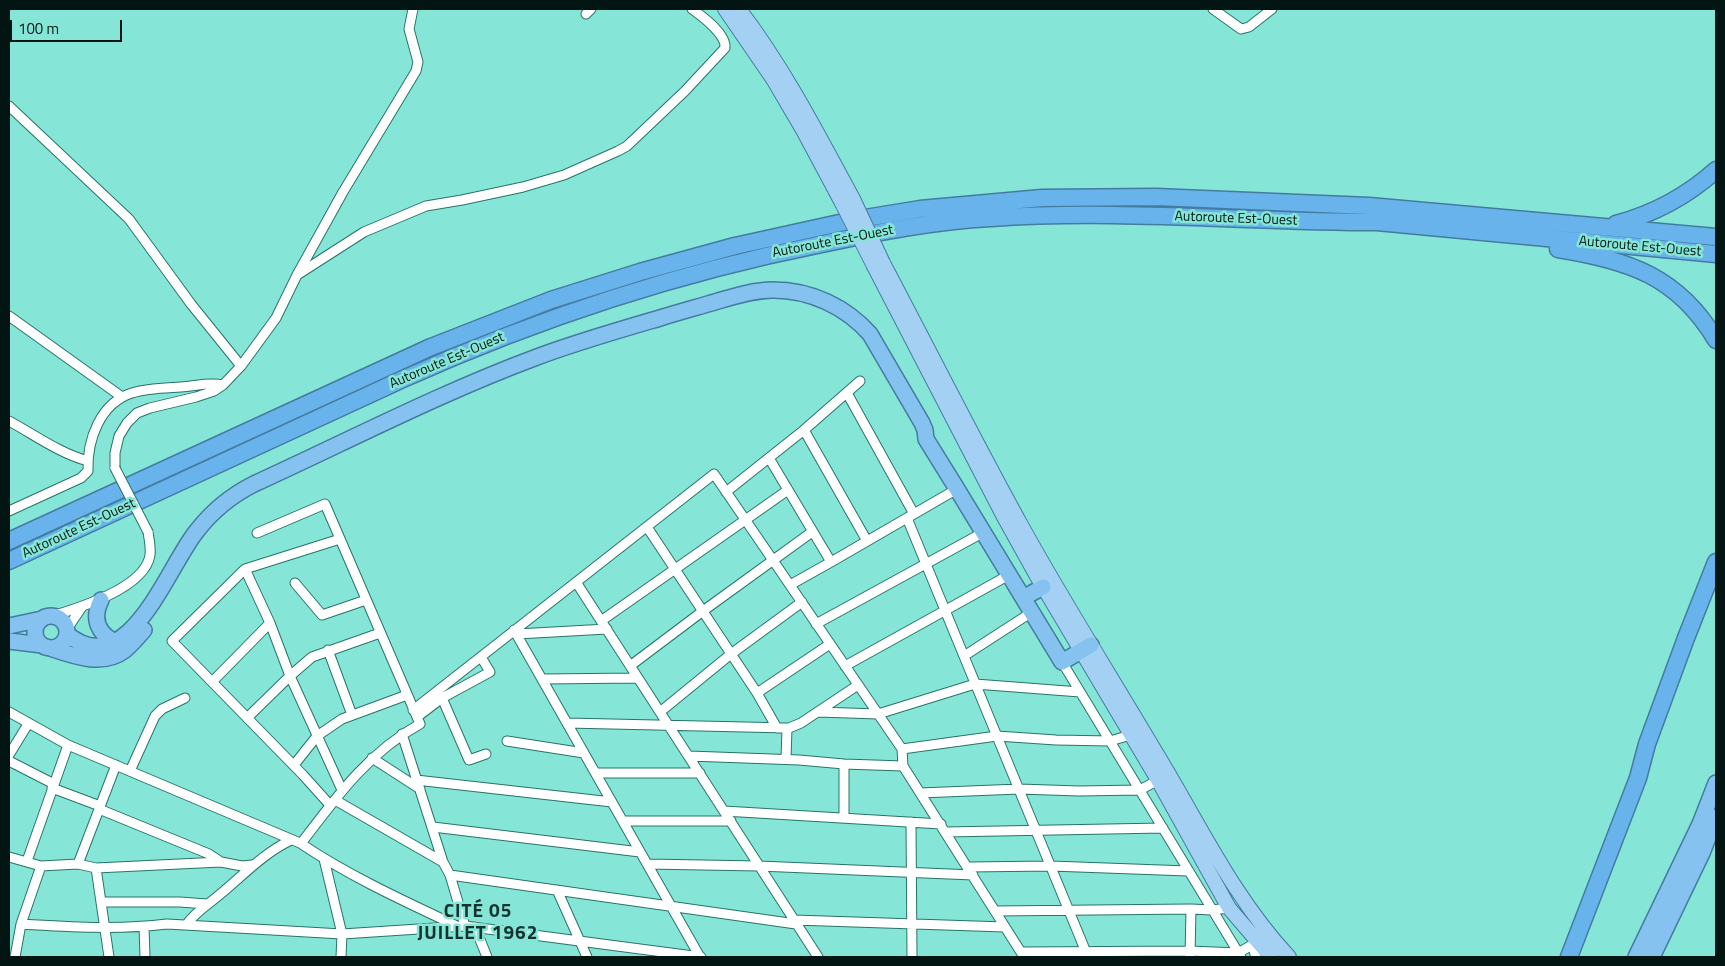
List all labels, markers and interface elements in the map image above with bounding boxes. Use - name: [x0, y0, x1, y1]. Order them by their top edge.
- scale bar: [12, 10, 125, 42]
- text: 100 m: [18, 17, 59, 40]
- street label: Autoroute Est-Ouest: [1174, 208, 1298, 230]
- street label: Autoroute Est-Ouest: [771, 222, 895, 262]
- street label: Autoroute Est-Ouest: [1578, 233, 1702, 261]
- street label: Autoroute Est-Ouest: [387, 329, 507, 393]
- street label: Autoroute Est-Ouest: [20, 495, 138, 563]
- district label: CITÉ 05 JUILLET 1962: [416, 901, 540, 945]

